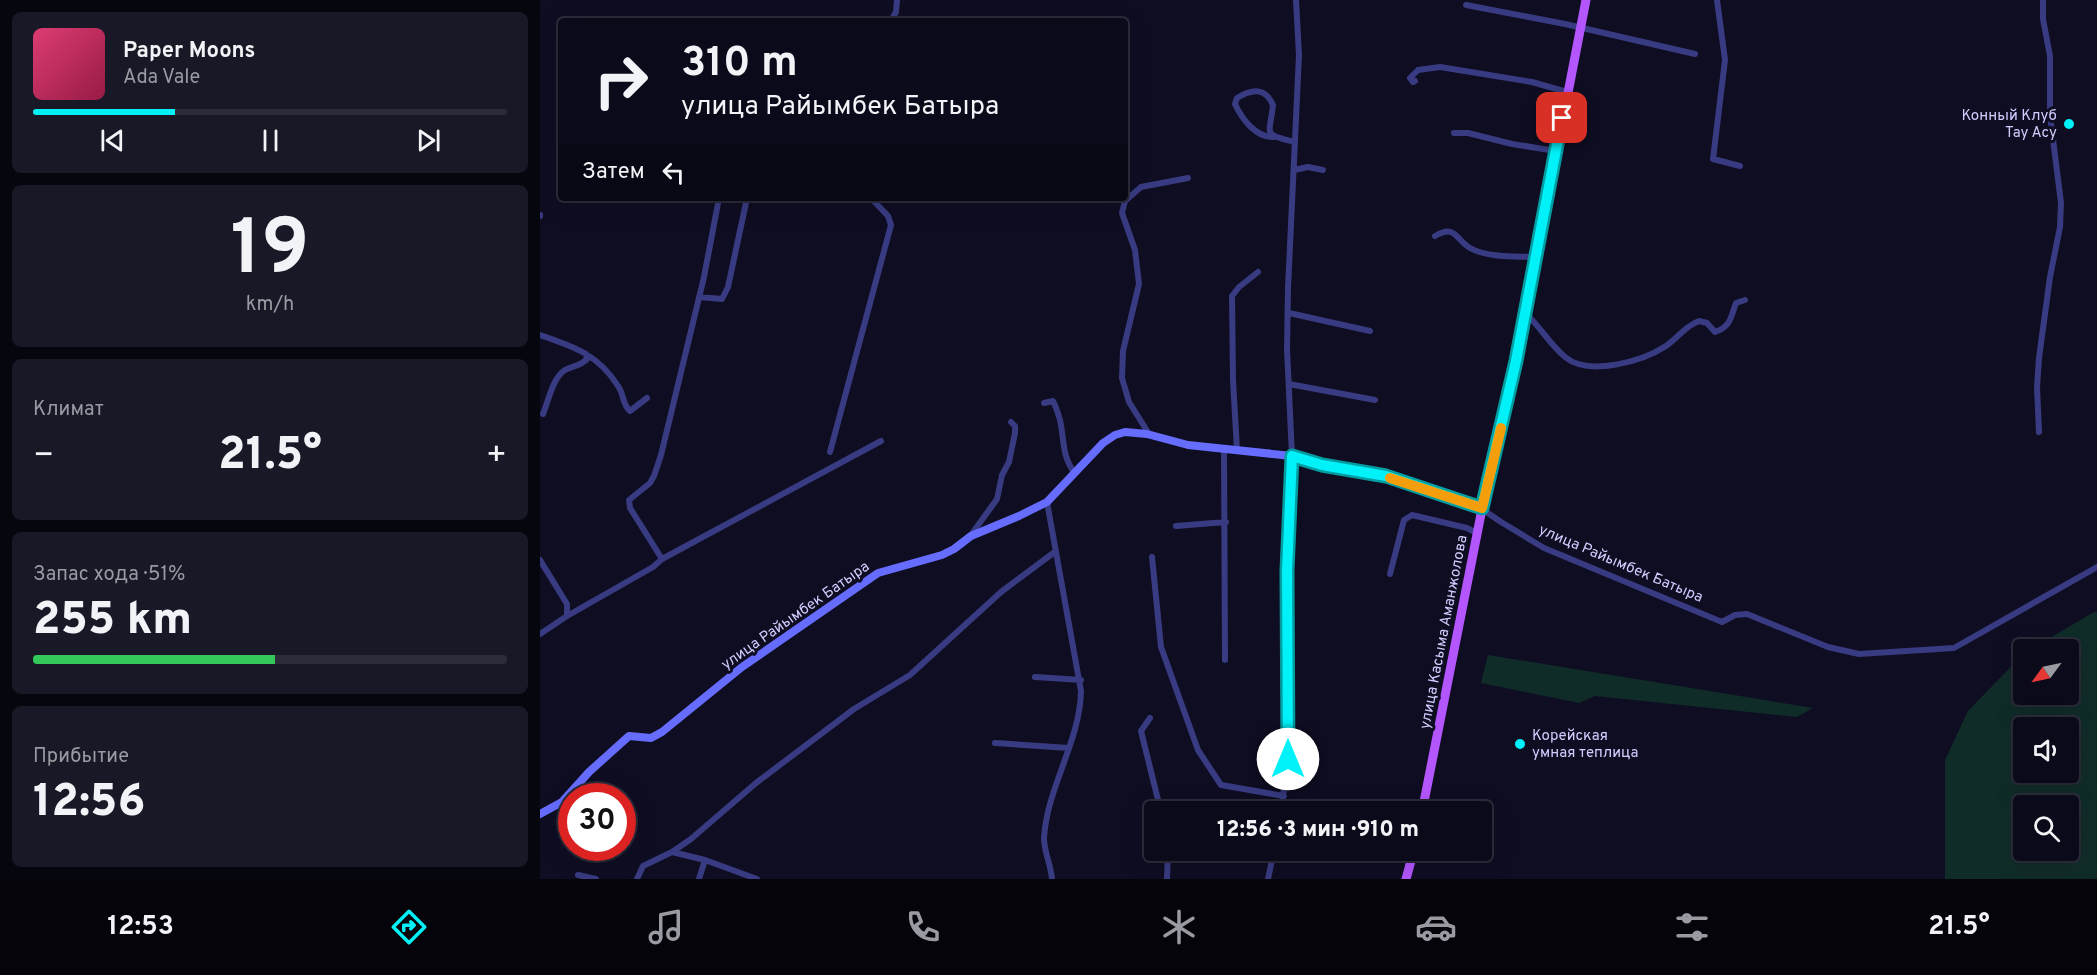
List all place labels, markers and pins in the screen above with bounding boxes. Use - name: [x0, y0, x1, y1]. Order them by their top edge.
- pin: [1536, 92, 1587, 143]
- place label: Конный Клуб Тау Асу: [1961, 107, 2057, 143]
- marker: Конный Клуб Тау Асу: [2062, 117, 2076, 131]
- place label: Корейская умная теплица: [1532, 727, 1638, 763]
- marker: Корейская умная теплица: [1513, 737, 1527, 751]

